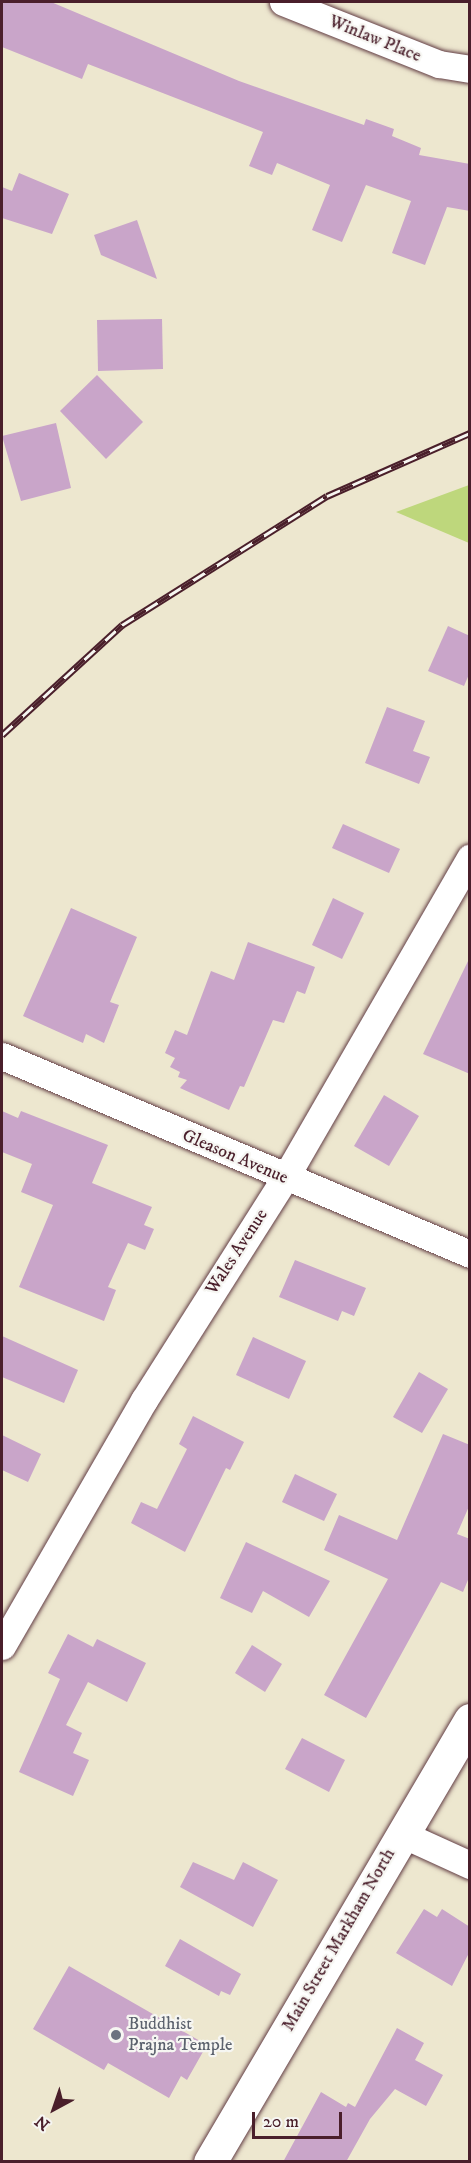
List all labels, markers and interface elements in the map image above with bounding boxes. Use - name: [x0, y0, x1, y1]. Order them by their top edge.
- street label: Winlaw Place: [326, 11, 424, 67]
- street label: Gleason Avenue: [179, 1125, 291, 1189]
- street label: Wales Avenue: [201, 1205, 273, 1299]
- street label: Main Street Markham North: [278, 1845, 400, 2035]
- place label: Buddhist Prajna Temple: [128, 2014, 233, 2056]
- marker: Buddhist Prajna Temple: [109, 2028, 123, 2042]
- north arrow: [24, 2079, 84, 2139]
- scale bar: [255, 2100, 345, 2138]
- text: N: [31, 2111, 54, 2135]
- text: 20 m: [263, 2111, 299, 2133]

